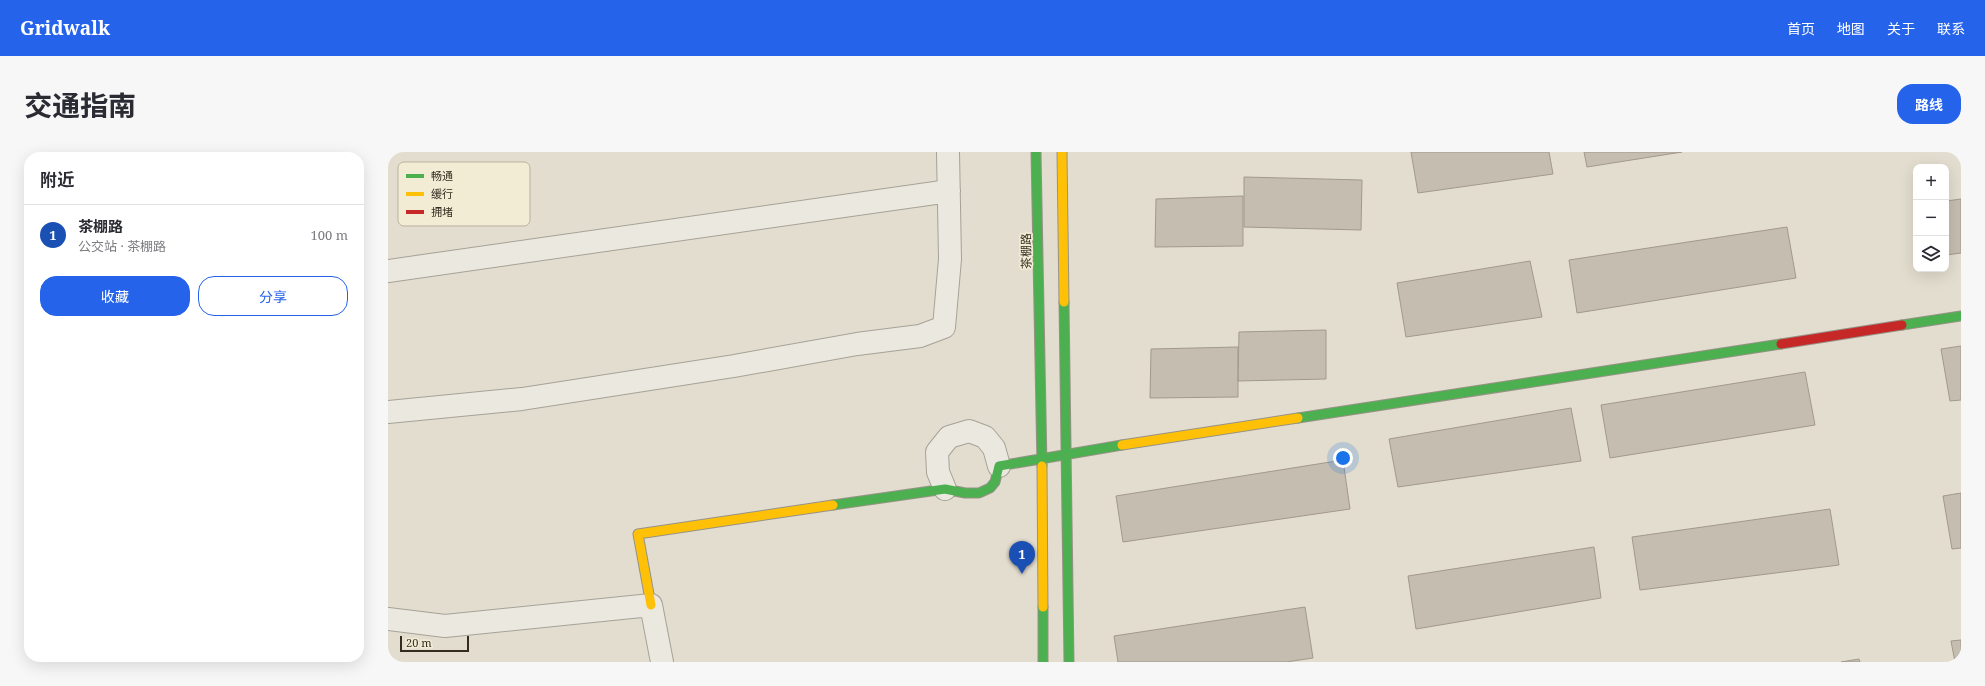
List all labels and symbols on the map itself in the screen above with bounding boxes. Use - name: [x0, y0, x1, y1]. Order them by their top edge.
- legend: [398, 162, 530, 226]
- text: 畅通: [431, 168, 453, 183]
- text: 缓行: [431, 186, 453, 201]
- text: 拥堵: [431, 204, 453, 219]
- street label: 茶棚路: [1017, 233, 1035, 269]
- your location: [1333, 448, 1353, 468]
- pin: 1: [1009, 541, 1035, 574]
- scale bar: [400, 634, 469, 653]

